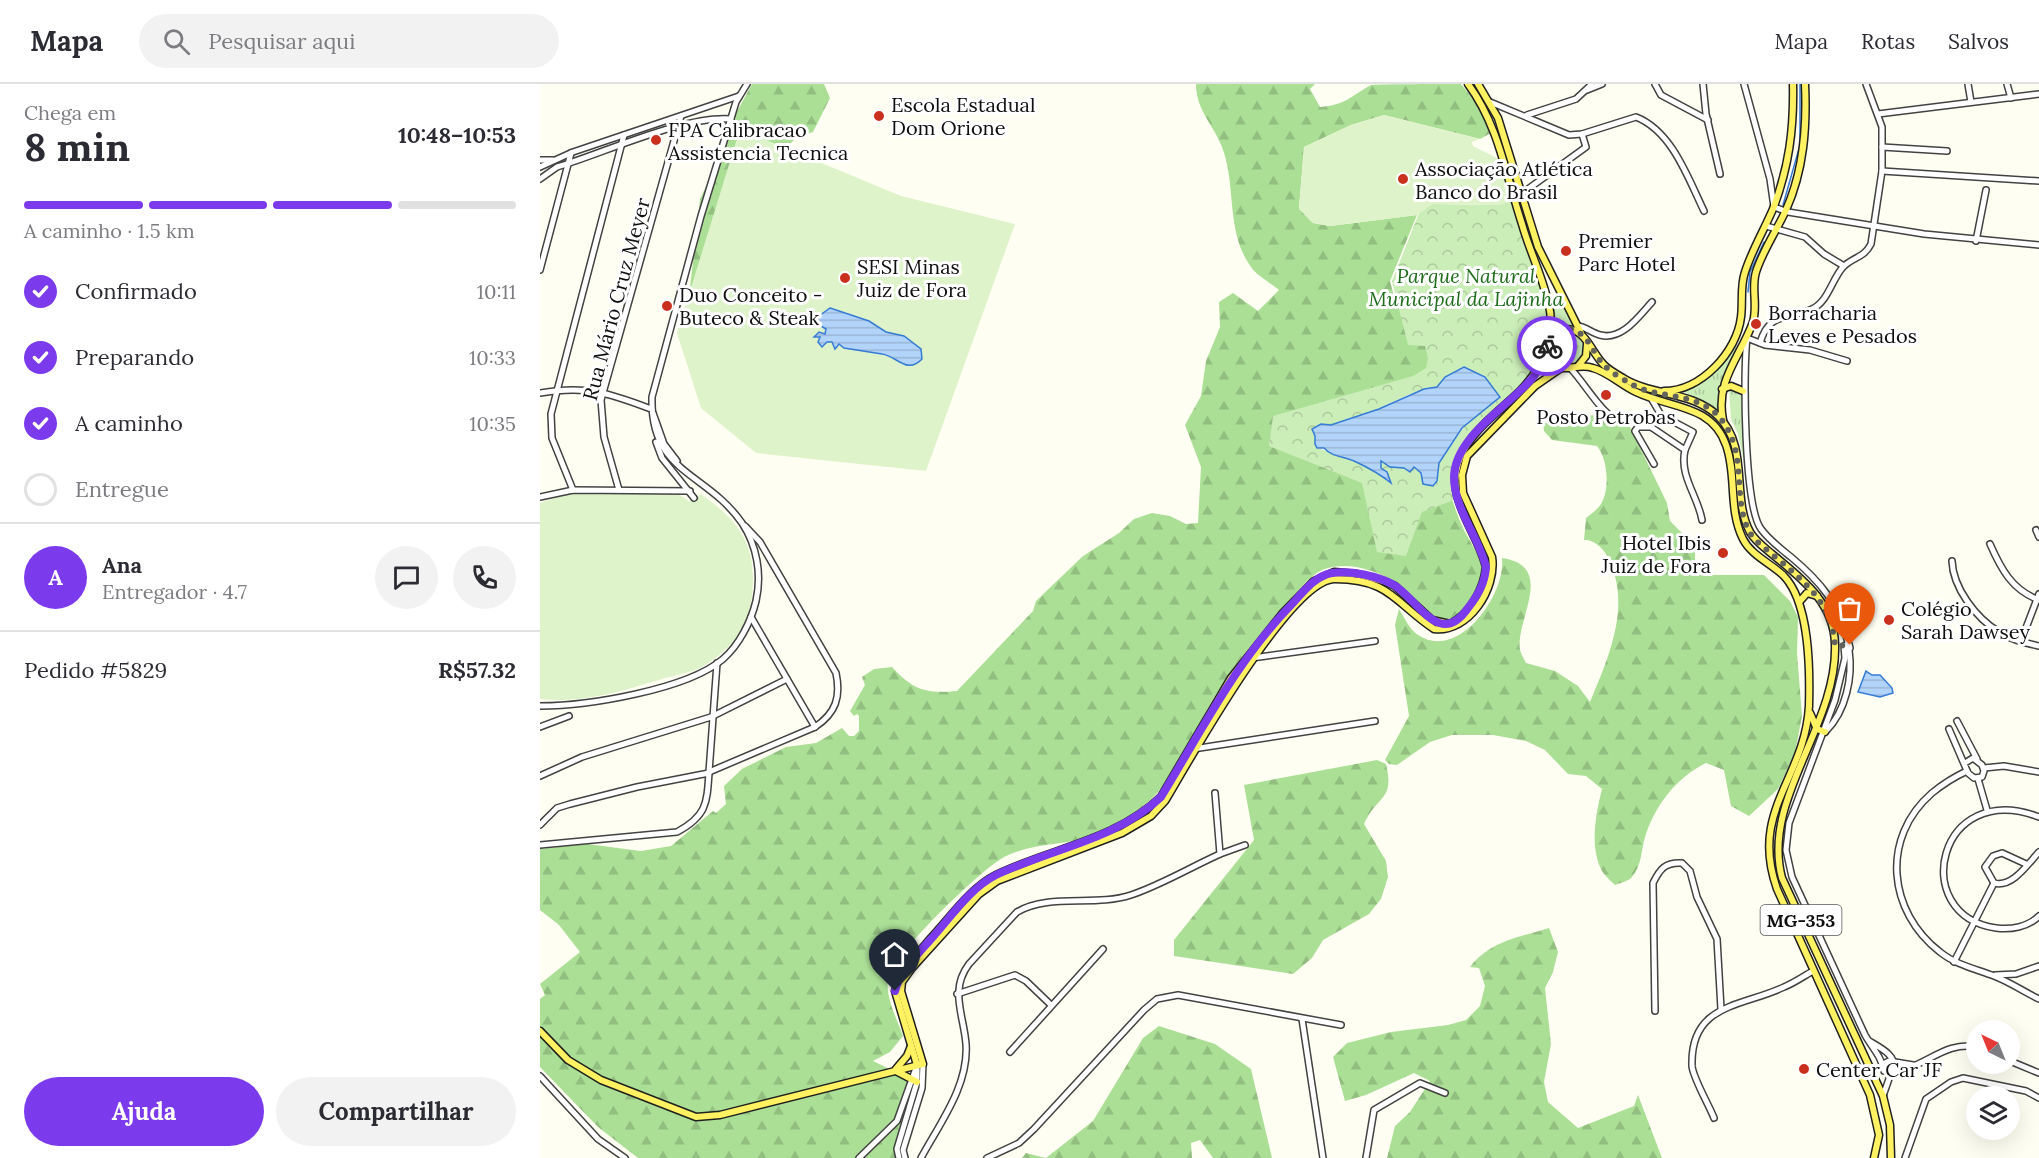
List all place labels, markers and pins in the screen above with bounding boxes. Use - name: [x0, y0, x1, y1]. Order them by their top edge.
- place label: Escola Estadual Dom Orione: [891, 92, 1035, 140]
- marker: Escola Estadual Dom Orione: [872, 109, 886, 123]
- place label: FPA Calibracao Assistencia Tecnica: [667, 117, 848, 165]
- marker: FPA Calibracao Assistencia Tecnica: [649, 133, 663, 147]
- place label: Associação Atlética Banco do Brasil: [1414, 156, 1593, 204]
- marker: Associação Atlética Banco do Brasil: [1396, 172, 1410, 186]
- place label: Premier Parc Hotel: [1578, 228, 1676, 276]
- marker: Premier Parc Hotel: [1559, 244, 1573, 258]
- place label: SESI Minas Juiz de Fora: [856, 254, 967, 302]
- marker: SESI Minas Juiz de Fora: [838, 271, 852, 285]
- place label: Duo Conceito - Buteco & Steak: [679, 282, 822, 330]
- marker: Duo Conceito - Buteco & Steak: [660, 299, 674, 313]
- place label: Borracharia Leves e Pesados: [1768, 300, 1917, 348]
- marker: Borracharia Leves e Pesados: [1749, 317, 1763, 331]
- marker: Posto Petrobas: [1599, 388, 1613, 402]
- place label: Posto Petrobas: [1536, 404, 1676, 429]
- place label: Hotel Ibis Juiz de Fora: [1600, 530, 1711, 578]
- marker: Hotel Ibis Juiz de Fora: [1716, 546, 1730, 560]
- pin: [1824, 583, 1875, 645]
- place label: Colégio Sarah Dawsey: [1901, 596, 2031, 644]
- marker: Colégio Sarah Dawsey: [1882, 613, 1896, 627]
- pin: [869, 929, 920, 991]
- place label: Center Car JF: [1816, 1057, 1942, 1082]
- marker: Center Car JF: [1797, 1062, 1811, 1076]

